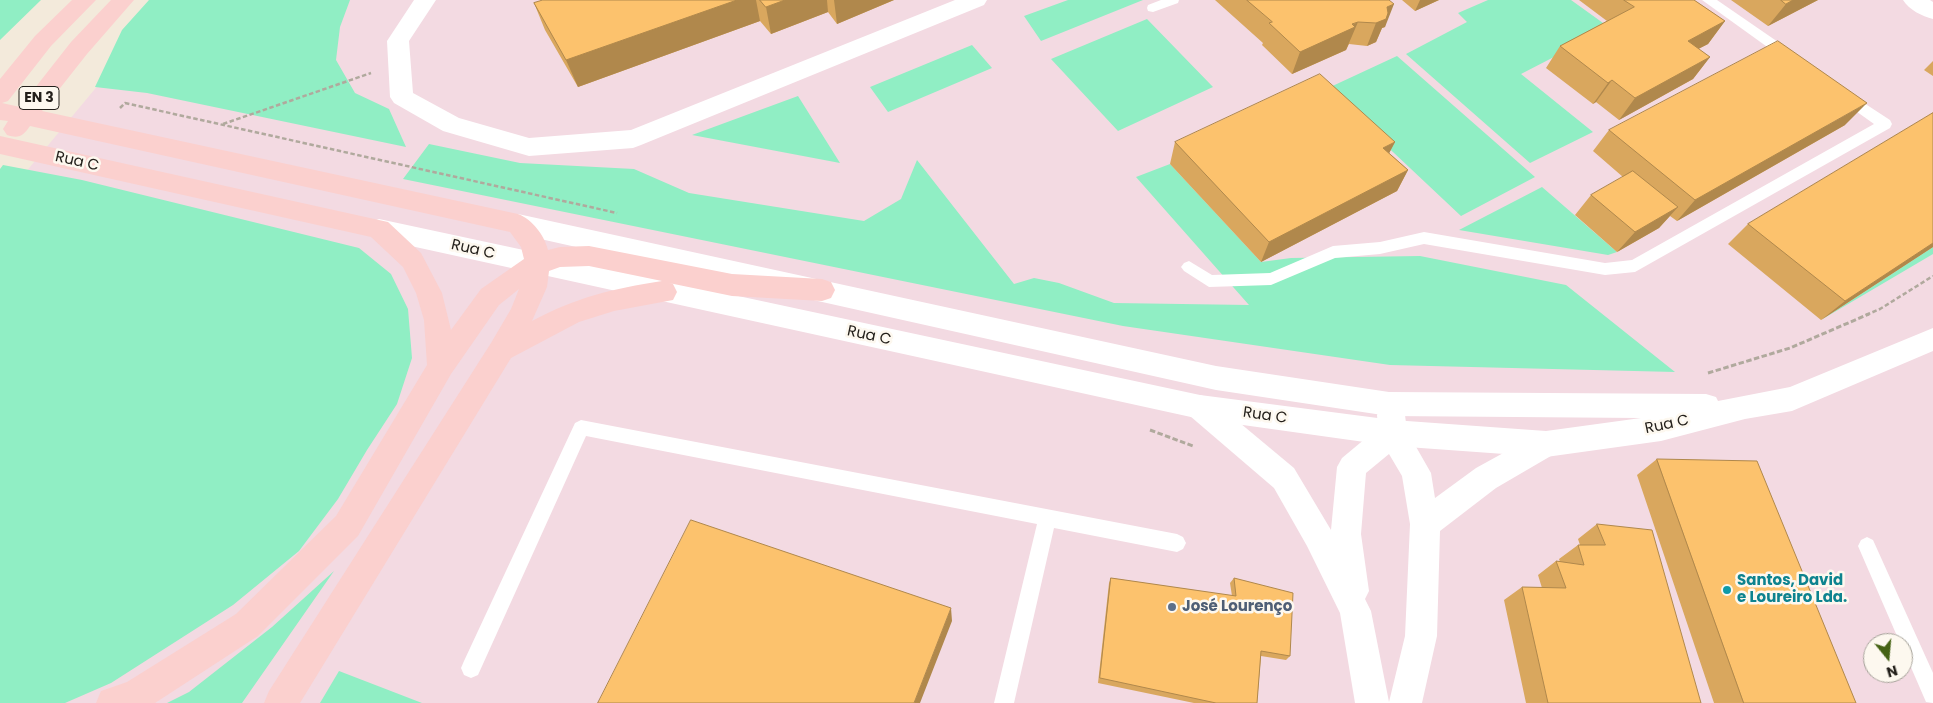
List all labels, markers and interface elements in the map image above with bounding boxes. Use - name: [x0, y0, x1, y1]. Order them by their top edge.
- road number: EN 3: [19, 86, 59, 110]
- street label: Rua C: [53, 148, 101, 176]
- street label: Rua C: [449, 236, 497, 264]
- street label: Rua C: [845, 323, 893, 349]
- street label: Rua C: [1242, 404, 1288, 428]
- street label: Rua C: [1643, 412, 1691, 438]
- place label: Santos, David e Loureiro Lda.: [1737, 572, 1847, 607]
- marker: Santos, David e Loureiro Lda.: [1721, 584, 1733, 596]
- place label: José Lourenço: [1182, 598, 1292, 616]
- marker: José Lourenço: [1166, 601, 1178, 613]
- north arrow: [1863, 633, 1913, 683]
- text: N: [1884, 660, 1900, 682]

